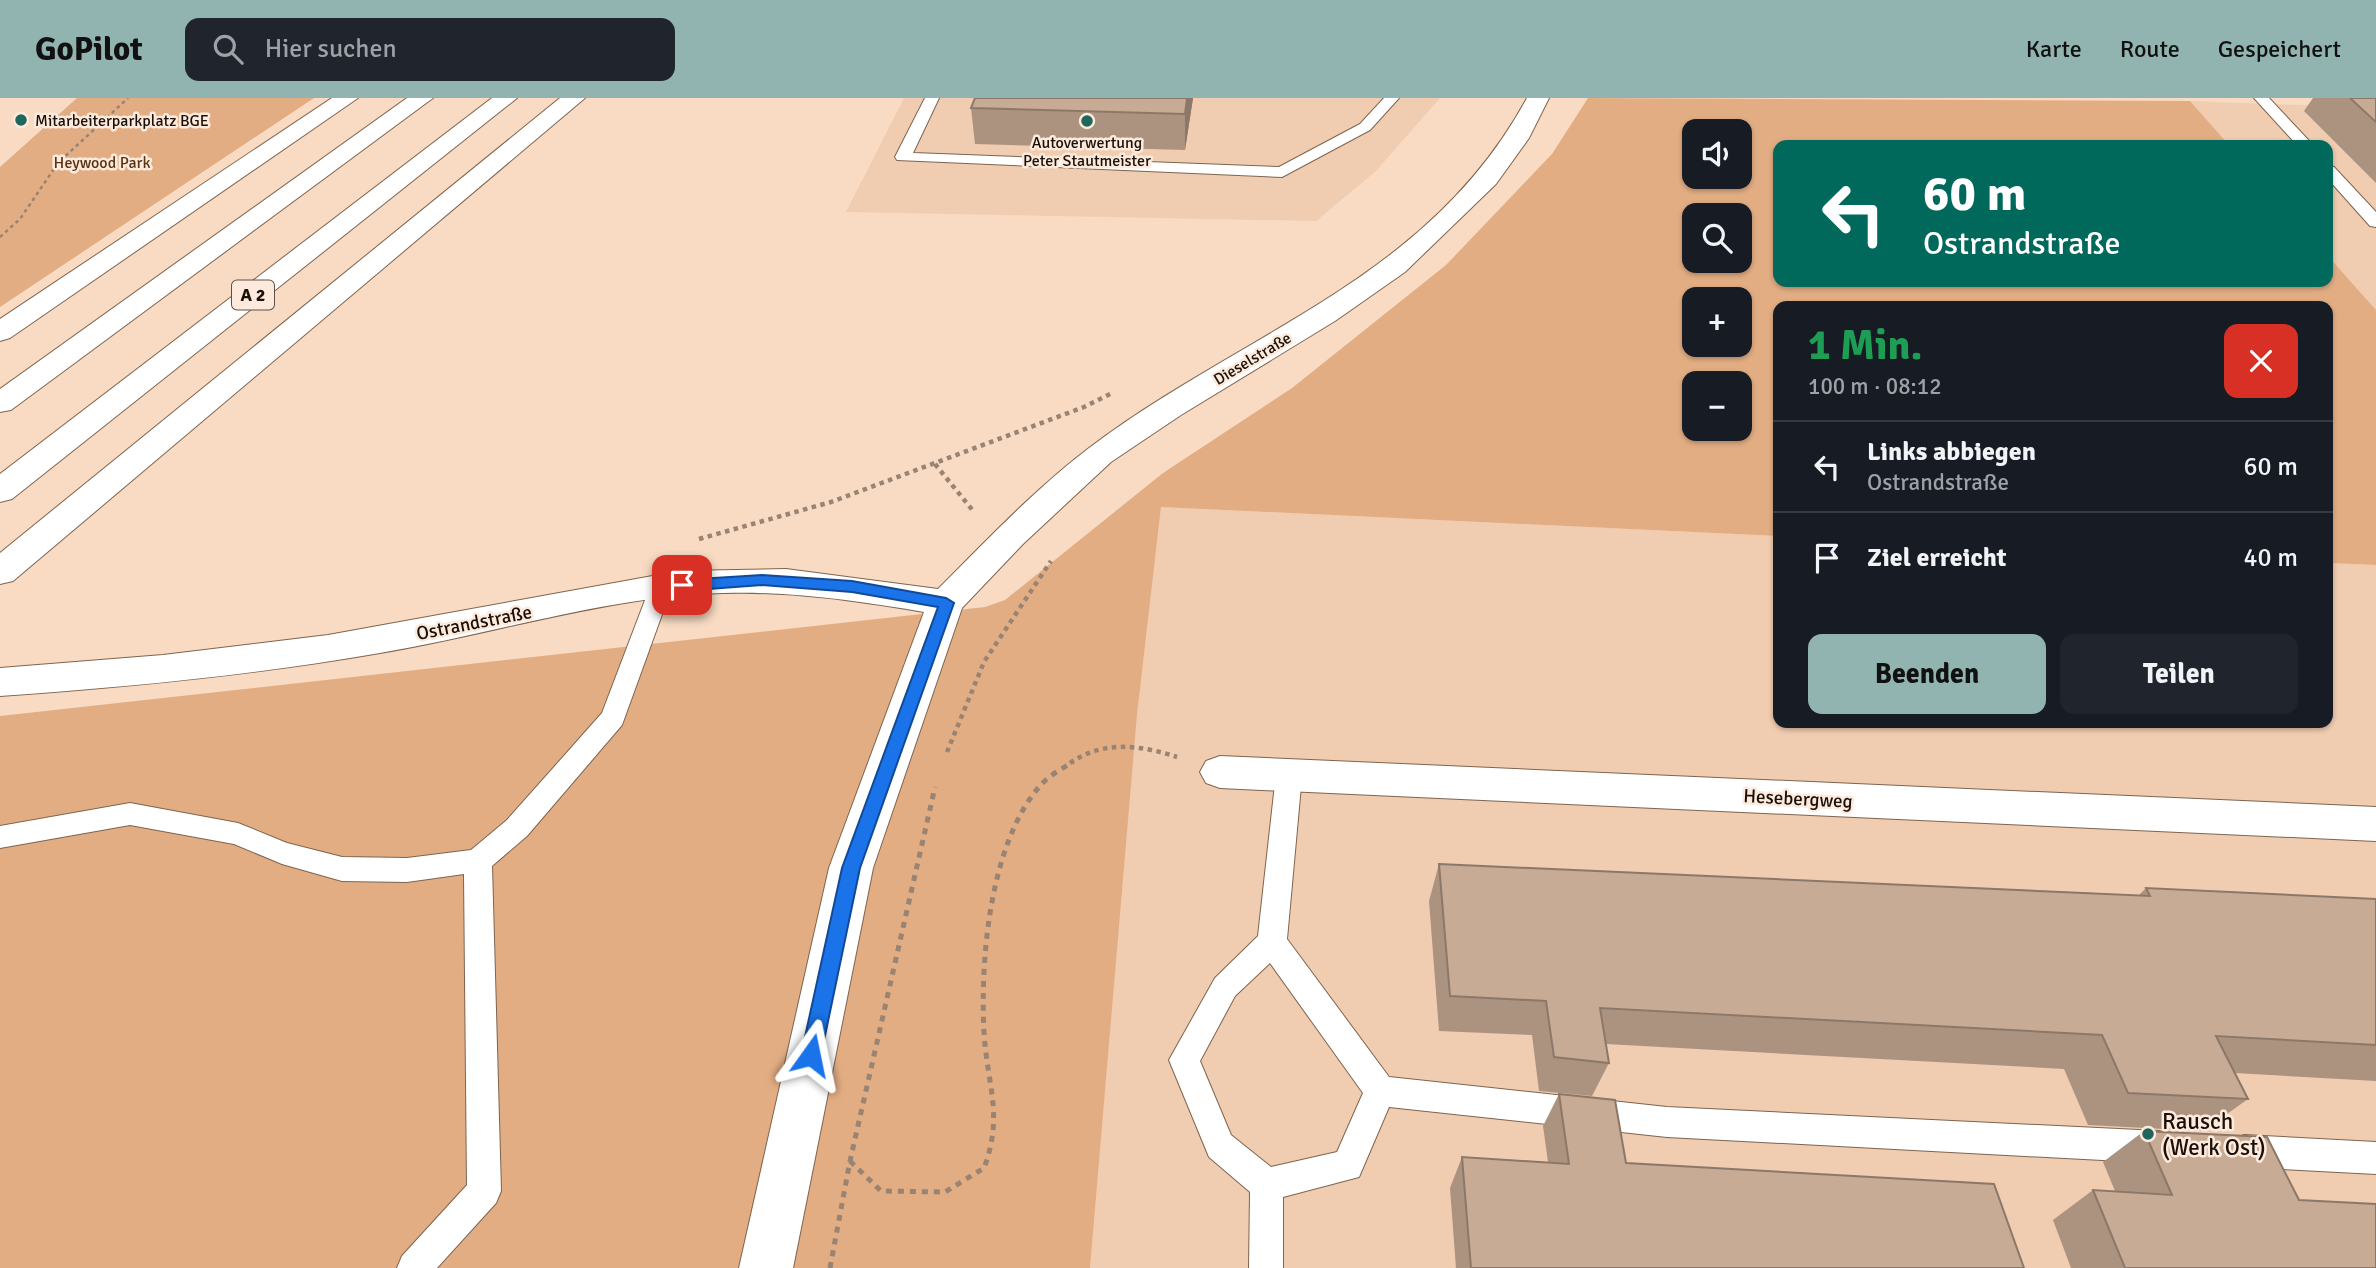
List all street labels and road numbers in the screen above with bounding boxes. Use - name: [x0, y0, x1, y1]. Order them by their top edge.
- road number: A 2: [232, 280, 274, 310]
- street label: Dieselstraße: [1210, 328, 1295, 390]
- street label: Ostrandstraße: [414, 600, 534, 646]
- street label: Hesebergweg: [1743, 784, 1853, 814]

